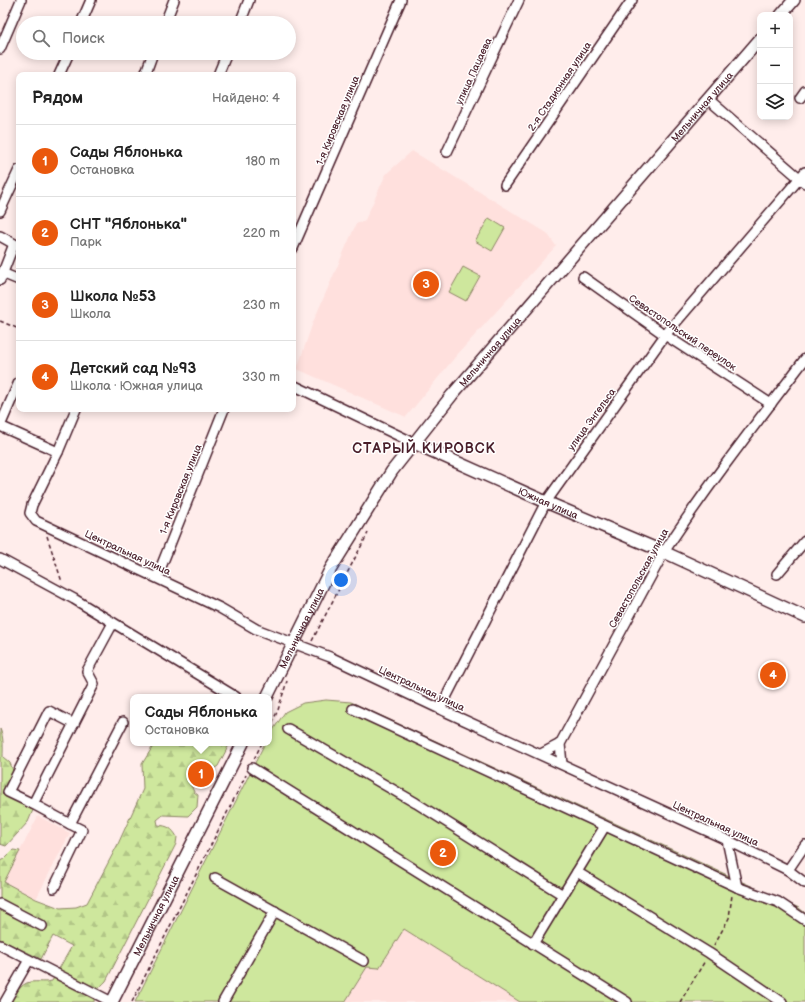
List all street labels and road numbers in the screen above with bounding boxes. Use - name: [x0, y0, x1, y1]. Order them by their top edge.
- street label: улица Пацаева: [453, 36, 495, 107]
- street label: 2-я Стадионная улица: [526, 40, 594, 133]
- street label: Мельничная улица: [669, 70, 736, 145]
- street label: 1-я Кировская улица: [314, 74, 362, 167]
- street label: Севастопольский переулок: [626, 292, 739, 374]
- street label: Мельничная улица: [457, 315, 524, 390]
- street label: улица Энгельса: [565, 386, 618, 453]
- street label: 1-я Кировская улица: [157, 443, 204, 536]
- street label: Южная улица: [516, 485, 580, 522]
- street label: Севастопольская улица: [607, 527, 671, 630]
- street label: Центральная улица: [83, 528, 172, 578]
- street label: Мельничная улица: [277, 586, 327, 671]
- street label: Центральная улица: [377, 664, 466, 714]
- street label: Центральная улица: [671, 799, 760, 849]
- street label: Мельничная улица: [131, 874, 182, 958]

